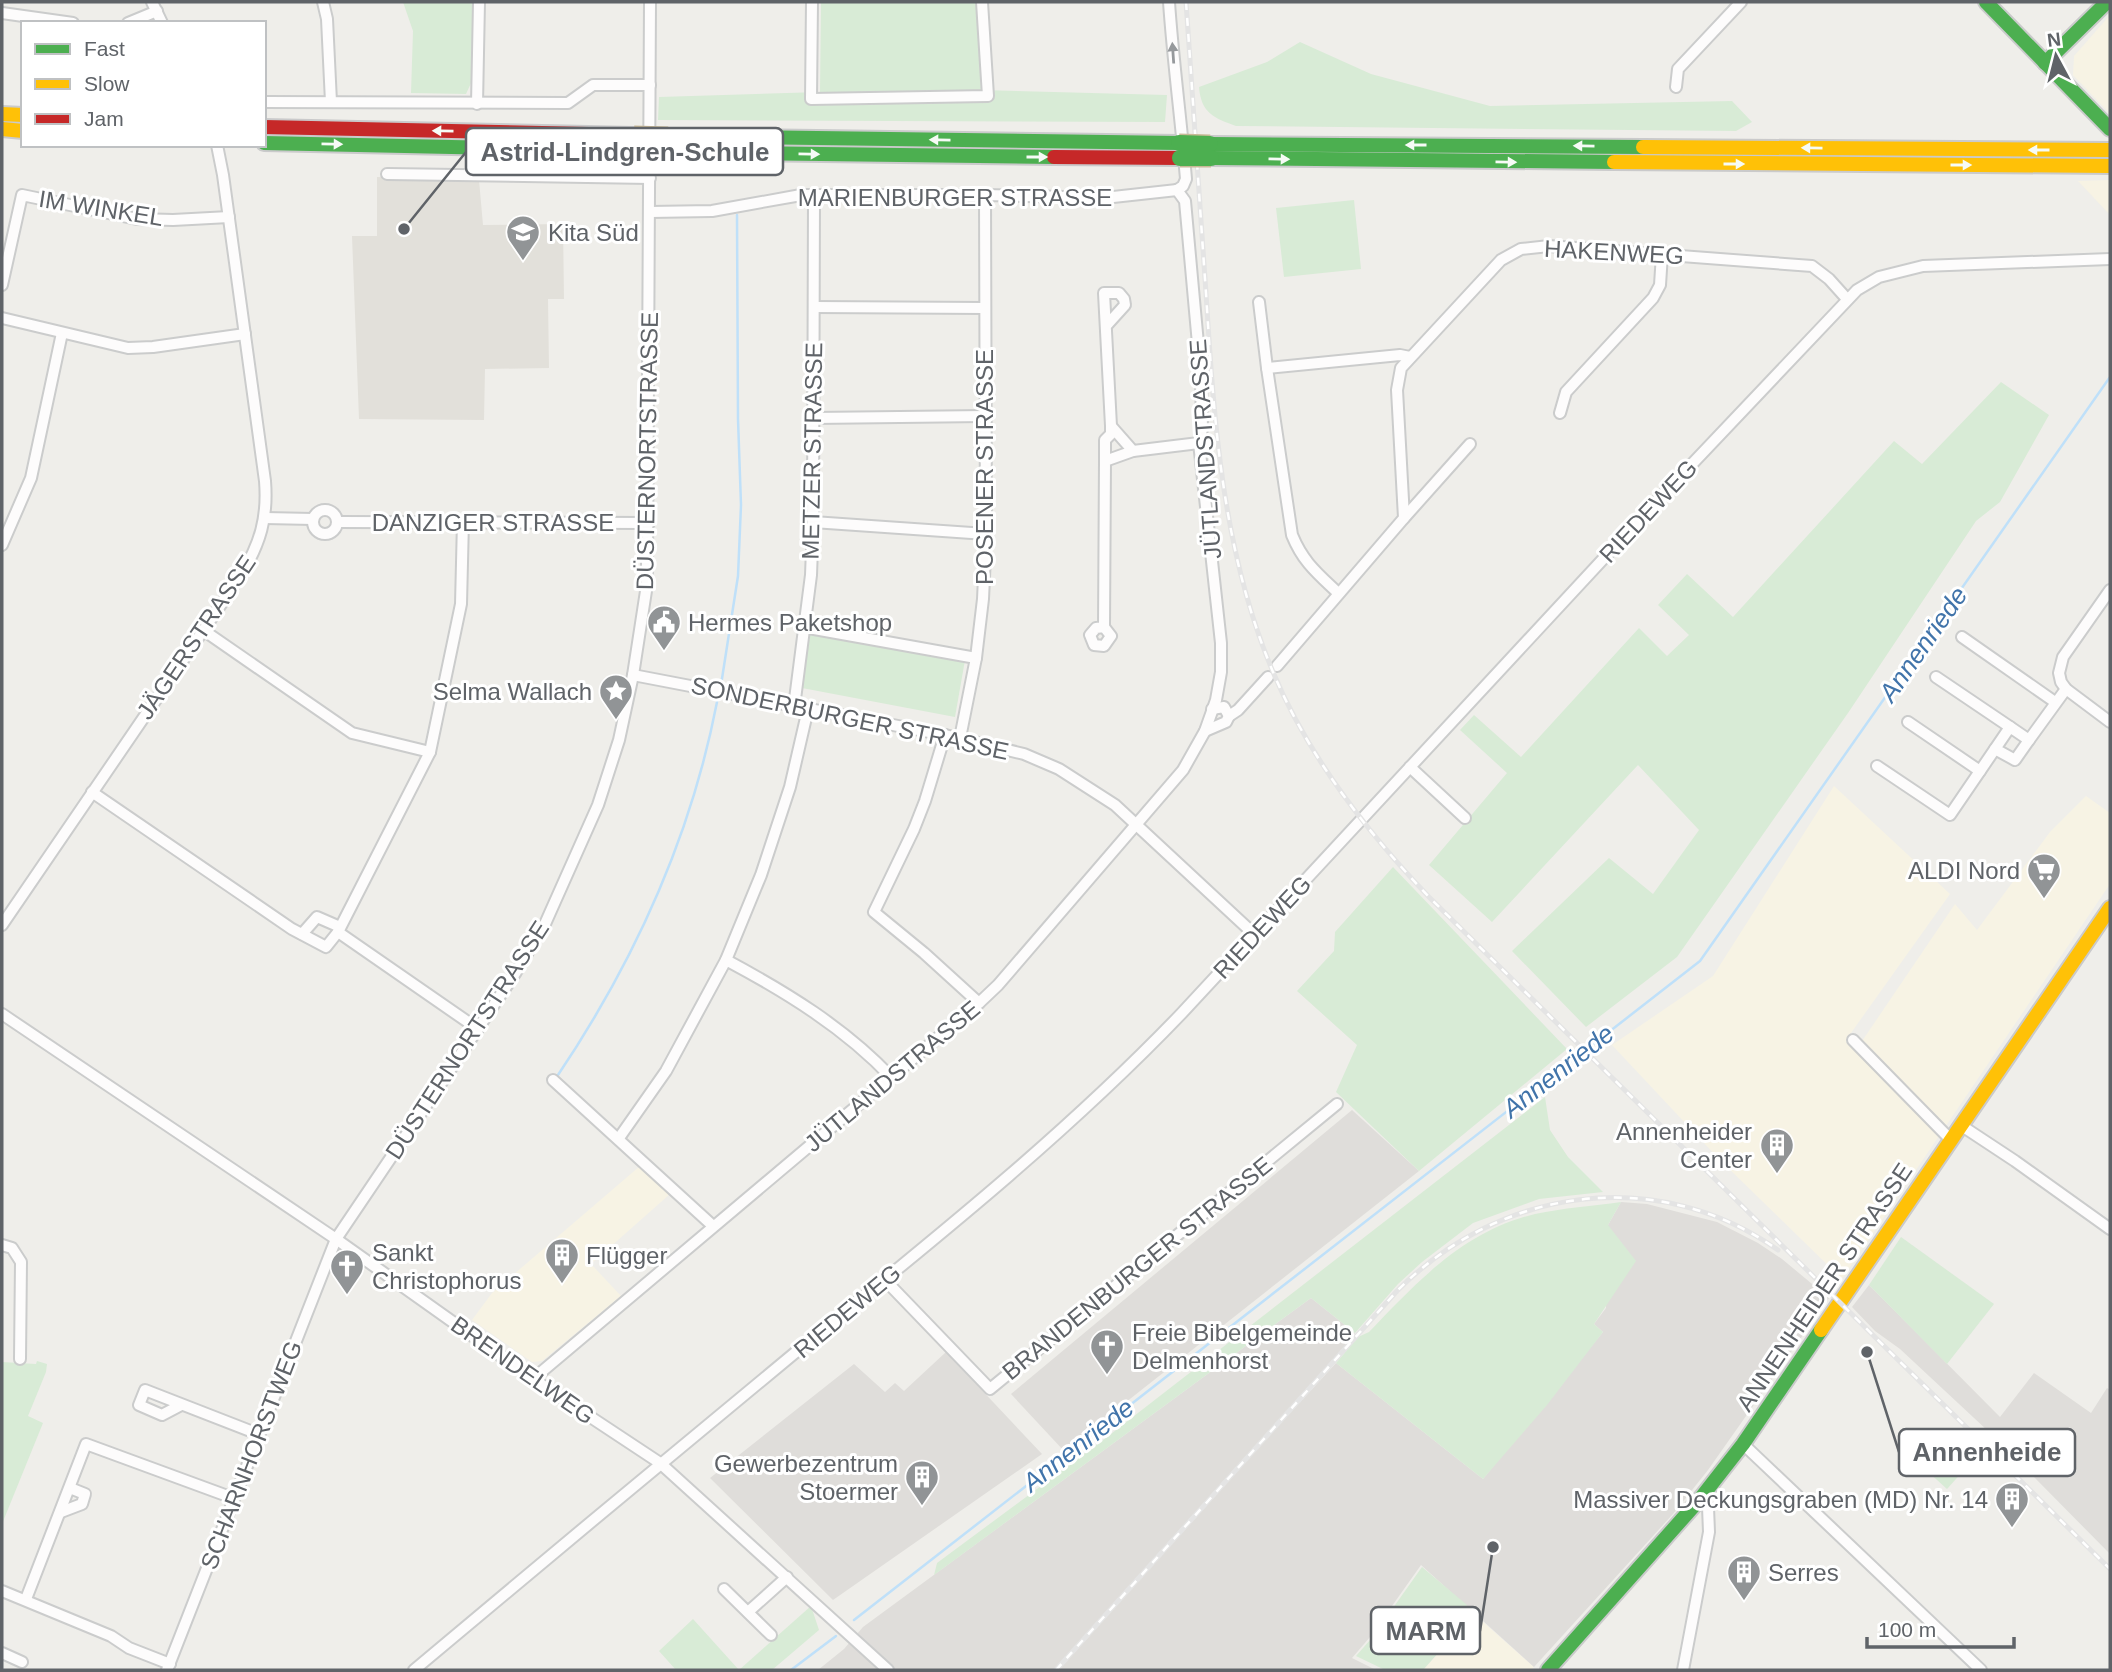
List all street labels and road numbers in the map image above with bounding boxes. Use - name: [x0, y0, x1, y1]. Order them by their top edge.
- street label: MARIENBURGER STRASSE: [798, 184, 1112, 211]
- street label: IM WINKEL: [37, 185, 165, 231]
- street label: HAKENWEG: [1543, 235, 1685, 269]
- street label: DÜSTERNORTSTRASSE: [631, 312, 663, 590]
- street label: JÜTLANDSTRASSE: [1184, 338, 1226, 560]
- street label: METZER STRASSE: [797, 342, 827, 560]
- street label: POSENER STRASSE: [971, 349, 998, 585]
- street label: RIEDEWEG: [1594, 454, 1702, 568]
- street label: DANZIGER STRASSE: [372, 509, 614, 536]
- street label: JÄGERSTRASSE: [131, 550, 261, 724]
- street label: SONDERBURGER STRASSE: [689, 671, 1011, 765]
- street label: RIEDEWEG: [1208, 870, 1316, 984]
- street label: DÜSTERNORTSTRASSE: [380, 916, 554, 1164]
- street label: JÜTLANDSTRASSE: [799, 995, 985, 1157]
- street label: BRANDENBURGER STRASSE: [997, 1151, 1277, 1385]
- street label: ANNENHEIDER STRASSE: [1731, 1158, 1917, 1416]
- street label: RIEDEWEG: [788, 1259, 906, 1363]
- street label: BRENDELWEG: [446, 1310, 600, 1430]
- street label: SCHARNHORSTWEG: [195, 1337, 307, 1573]

